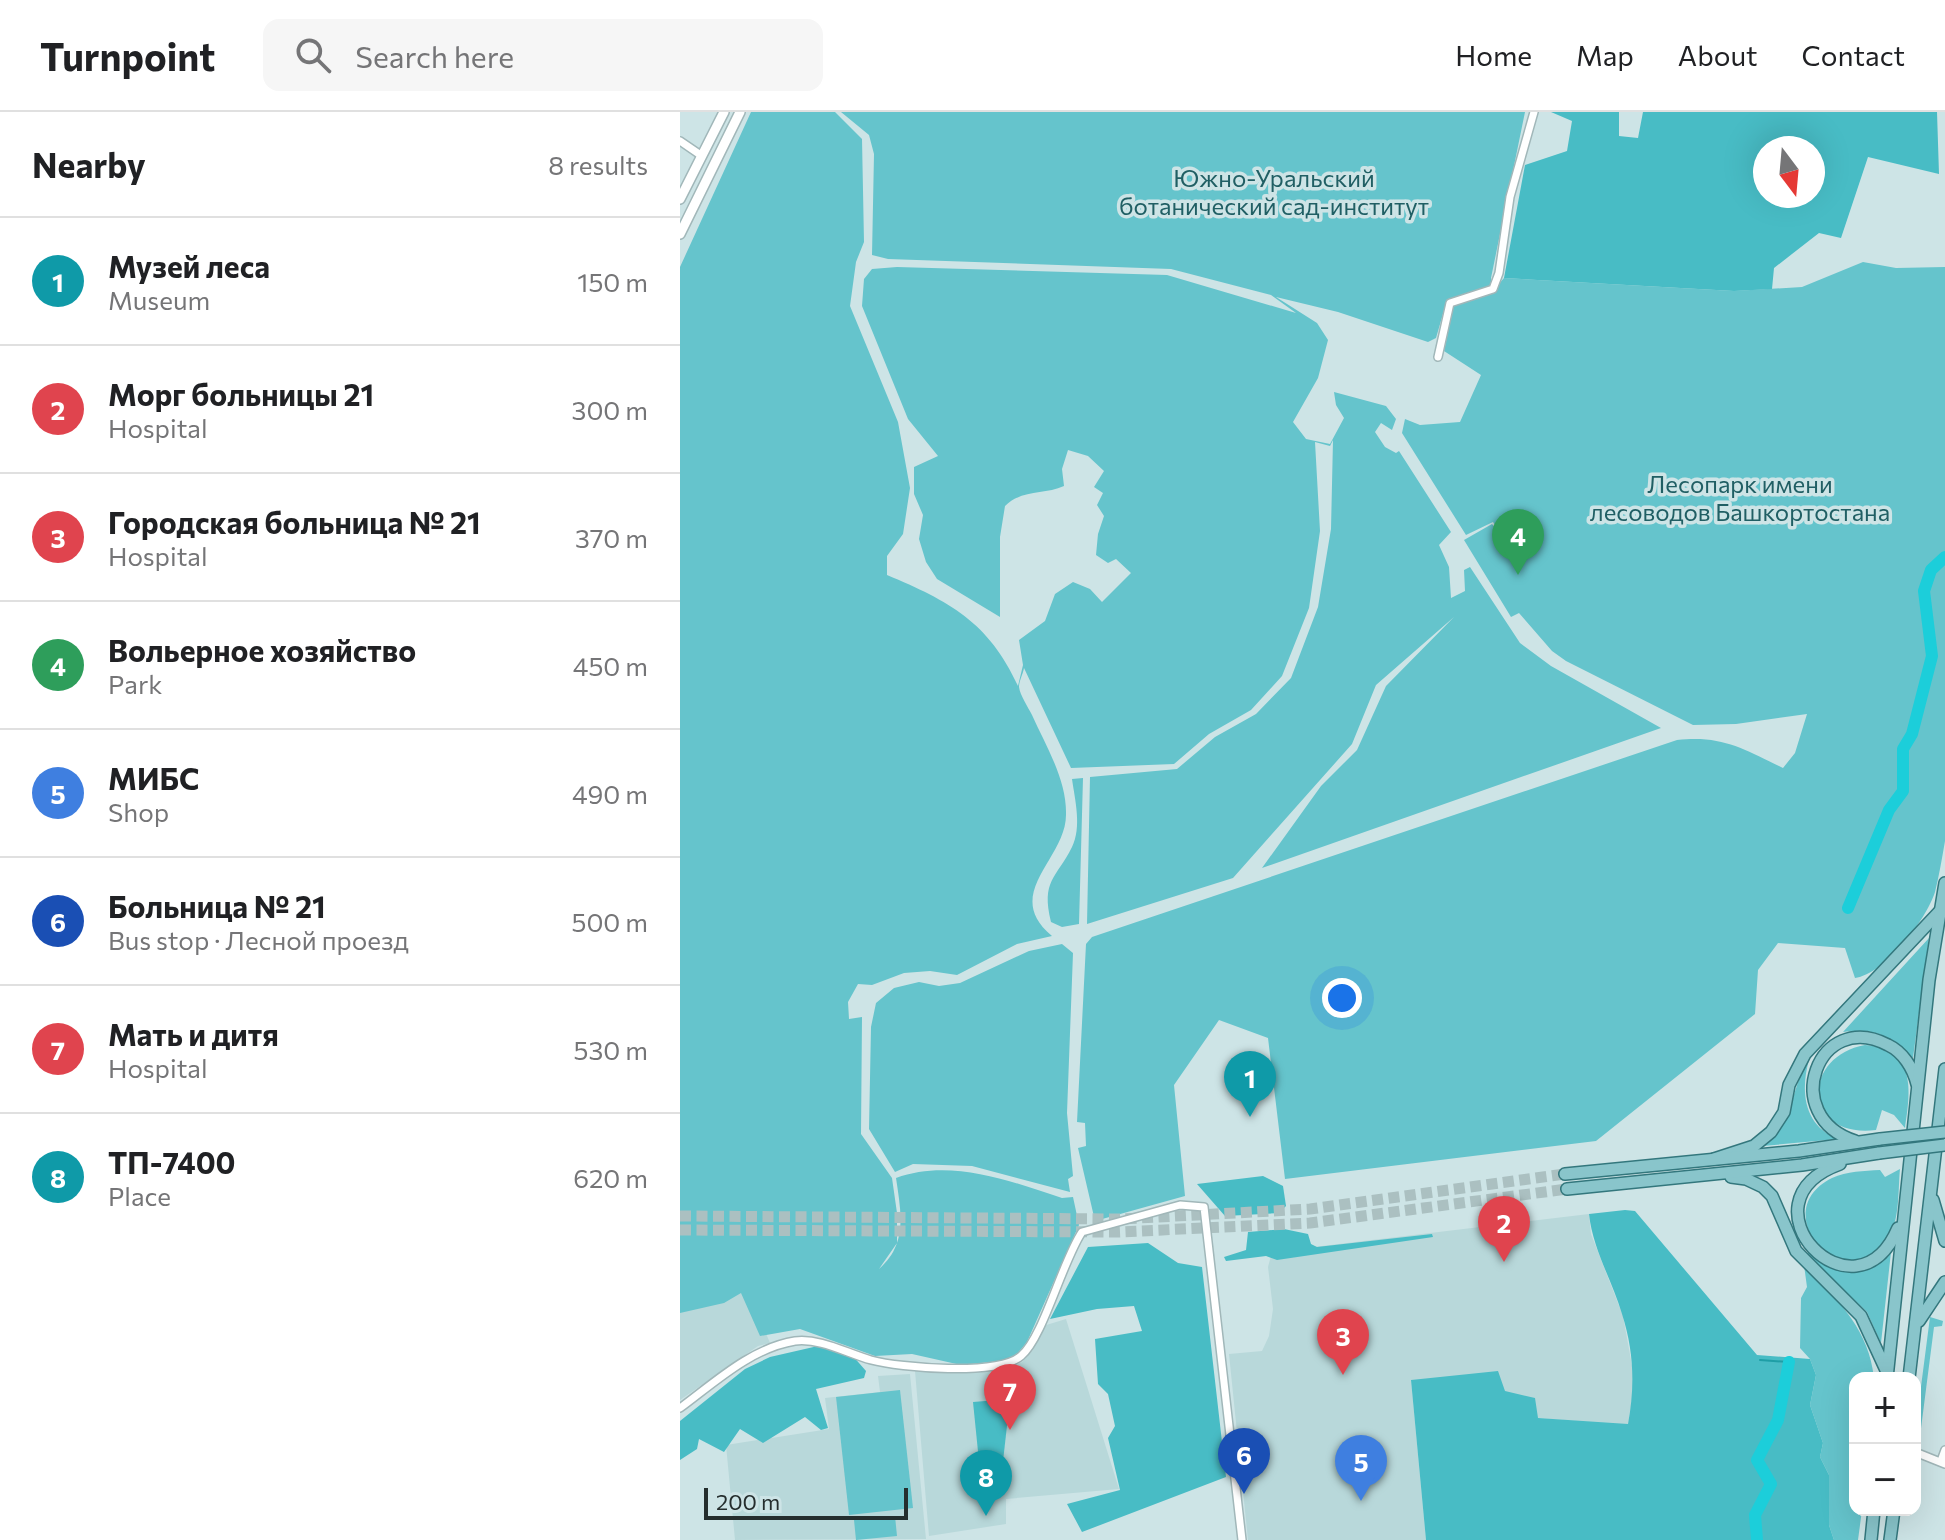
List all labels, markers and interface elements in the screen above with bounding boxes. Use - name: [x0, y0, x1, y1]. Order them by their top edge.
- search box: [263, 19, 823, 91]
- text: Turnpoint: [40, 32, 215, 79]
- icon: search: [291, 33, 335, 77]
- text: Search here: [355, 37, 514, 74]
- text: Home: [1455, 38, 1532, 72]
- text: Map: [1576, 38, 1634, 72]
- text: About: [1678, 38, 1758, 72]
- text: Contact: [1802, 38, 1905, 72]
- north arrow: [1753, 136, 1825, 208]
- text: Nearby: [32, 143, 146, 185]
- text: 8 results: [548, 149, 648, 180]
- park label: Южно-Уральский ботанический сад-институт: [1119, 163, 1429, 220]
- text: Музей леса: [108, 247, 270, 284]
- text: 1: [52, 266, 64, 297]
- text: 150 m: [577, 266, 648, 297]
- text: Museum: [108, 284, 210, 315]
- text: Морг больницы 21: [108, 375, 374, 412]
- text: 2: [51, 394, 65, 425]
- text: 300 m: [572, 394, 648, 425]
- text: Hospital: [108, 412, 208, 443]
- park label: Лесопарк имени лесоводов Башкортостана: [1590, 469, 1890, 526]
- text: Городская больница № 21: [108, 503, 481, 540]
- pin: 4: [1492, 509, 1544, 575]
- text: 3: [50, 522, 66, 553]
- text: 370 m: [575, 522, 648, 553]
- text: Hospital: [108, 540, 208, 571]
- text: Вольерное хозяйство: [108, 631, 416, 668]
- text: 4: [50, 650, 66, 681]
- text: 450 m: [573, 650, 648, 681]
- text: Park: [108, 668, 162, 699]
- text: МИБС: [108, 759, 199, 796]
- text: 5: [50, 778, 66, 809]
- text: 490 m: [572, 778, 648, 809]
- text: Shop: [108, 796, 169, 827]
- text: Больница № 21: [108, 887, 326, 924]
- text: 6: [50, 906, 66, 937]
- text: 500 m: [571, 906, 648, 937]
- text: Bus stop · Лесной проезд: [108, 924, 409, 955]
- your location: [1322, 978, 1362, 1018]
- text: Мать и дитя: [108, 1015, 279, 1052]
- text: 7: [51, 1034, 65, 1065]
- text: 530 m: [574, 1034, 648, 1065]
- pin: 1: [1224, 1051, 1276, 1117]
- text: Hospital: [108, 1052, 208, 1083]
- text: ТП-7400: [108, 1143, 236, 1180]
- text: 8: [50, 1162, 66, 1193]
- text: 620 m: [573, 1162, 648, 1193]
- text: Place: [108, 1180, 171, 1211]
- pin: 2: [1478, 1196, 1530, 1262]
- pin: 3: [1317, 1309, 1369, 1375]
- pin: 7: [984, 1364, 1036, 1430]
- map controls: [1849, 1372, 1921, 1516]
- button: +: [1849, 1372, 1921, 1444]
- pin: 6: [1218, 1428, 1270, 1494]
- pin: 5: [1335, 1435, 1387, 1501]
- button: −: [1849, 1444, 1921, 1516]
- pin: 8: [960, 1450, 1012, 1516]
- scale bar: [704, 1484, 908, 1520]
- text: 200 m: [716, 1488, 780, 1515]

